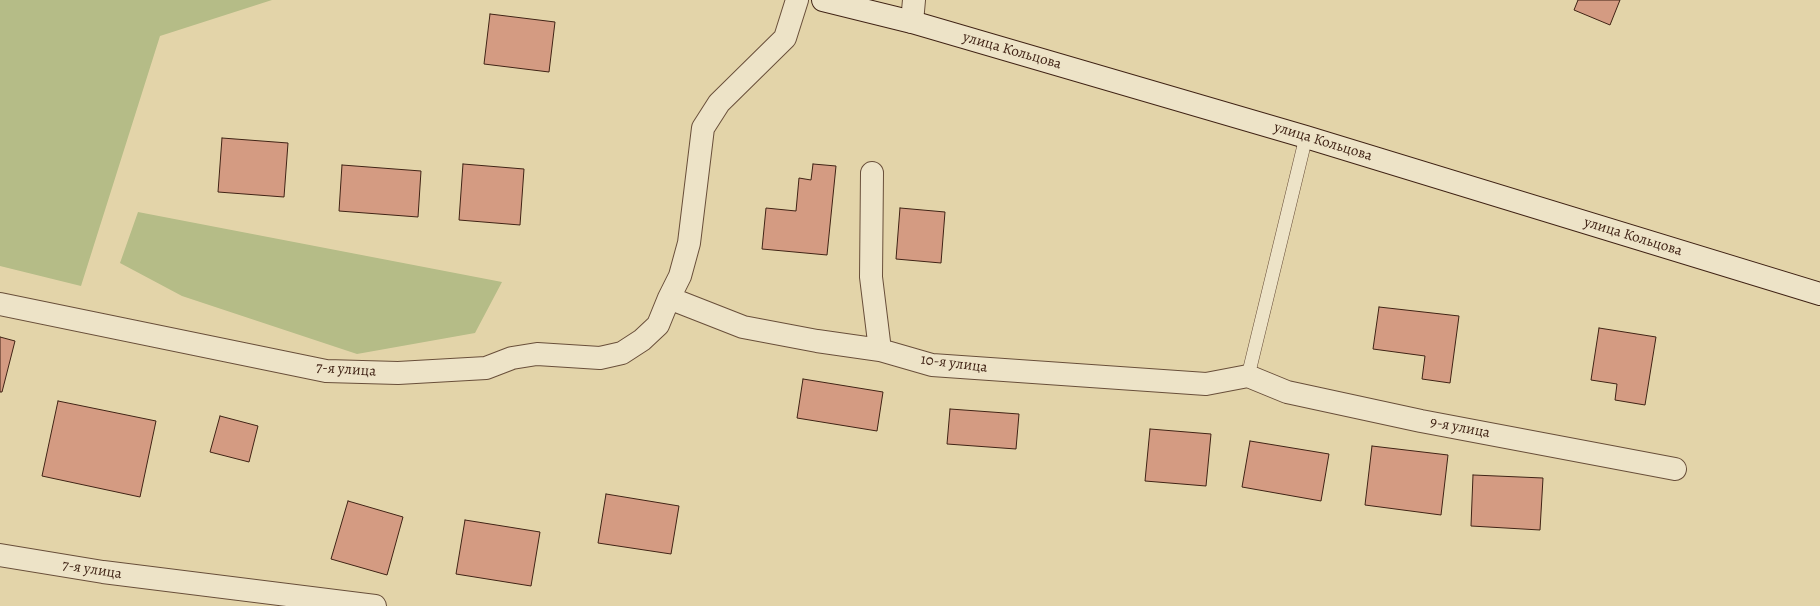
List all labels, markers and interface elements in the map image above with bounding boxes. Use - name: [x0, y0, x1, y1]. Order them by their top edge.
- street label: улица Кольцова: [961, 28, 1063, 74]
- street label: улица Кольцова: [1272, 118, 1374, 166]
- street label: улица Кольцова: [1582, 213, 1684, 261]
- street label: 10-я улица: [920, 351, 988, 377]
- street label: 7-я улица: [315, 359, 377, 381]
- street label: 9-я улица: [1428, 413, 1492, 443]
- street label: 7-я улица: [61, 556, 123, 584]

